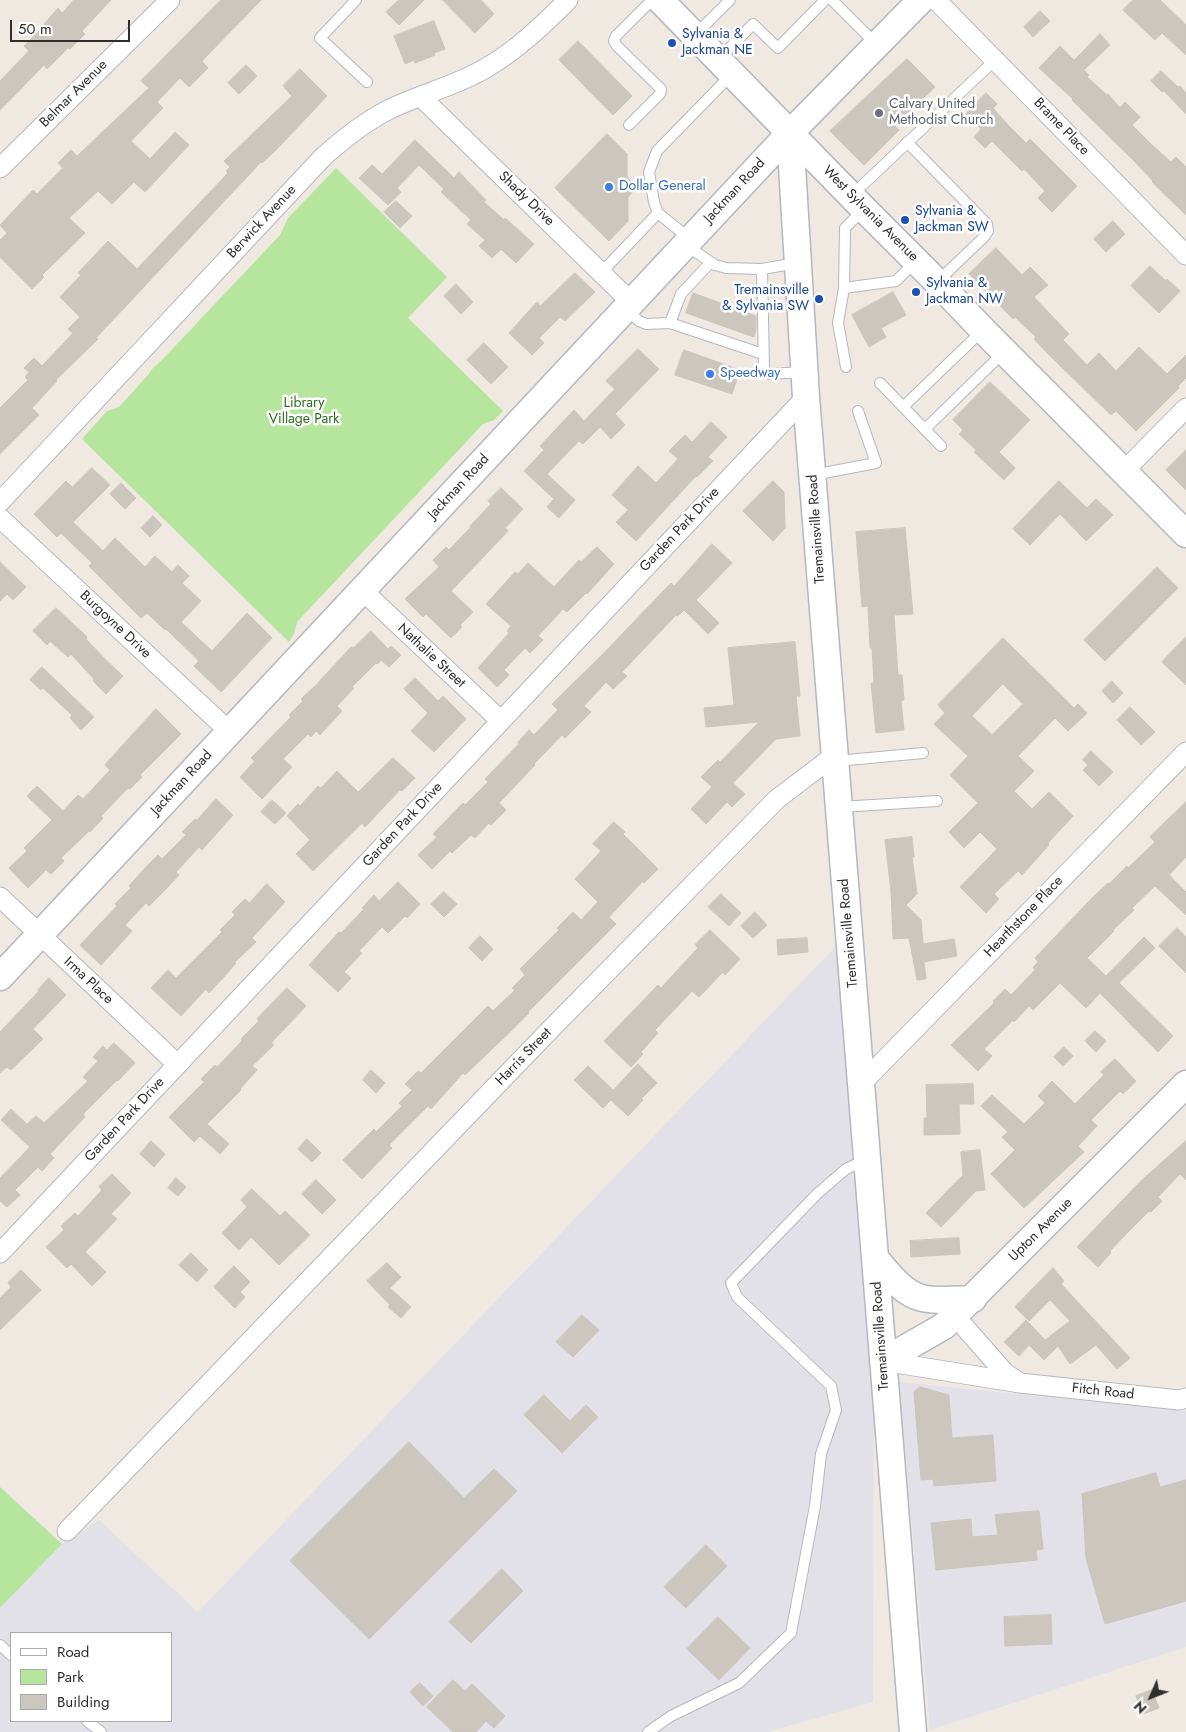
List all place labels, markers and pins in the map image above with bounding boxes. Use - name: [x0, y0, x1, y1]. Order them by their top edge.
- place label: Sylvania & Jackman NE: [682, 27, 753, 59]
- marker: Sylvania & Jackman NE: [666, 37, 678, 49]
- place label: Calvary United Methodist Church: [889, 97, 994, 130]
- marker: Calvary United Methodist Church: [873, 107, 885, 119]
- place label: Dollar General: [619, 179, 706, 195]
- marker: Dollar General: [603, 181, 615, 193]
- place label: Sylvania & Jackman SW: [915, 204, 989, 236]
- marker: Sylvania & Jackman SW: [899, 214, 911, 226]
- place label: Sylvania & Jackman NW: [926, 276, 1003, 308]
- place label: Tremainsville & Sylvania SW: [722, 283, 809, 316]
- marker: Sylvania & Jackman NW: [910, 286, 922, 298]
- marker: Tremainsville & Sylvania SW: [813, 293, 825, 305]
- place label: Speedway: [720, 366, 780, 382]
- marker: Speedway: [704, 368, 716, 380]

